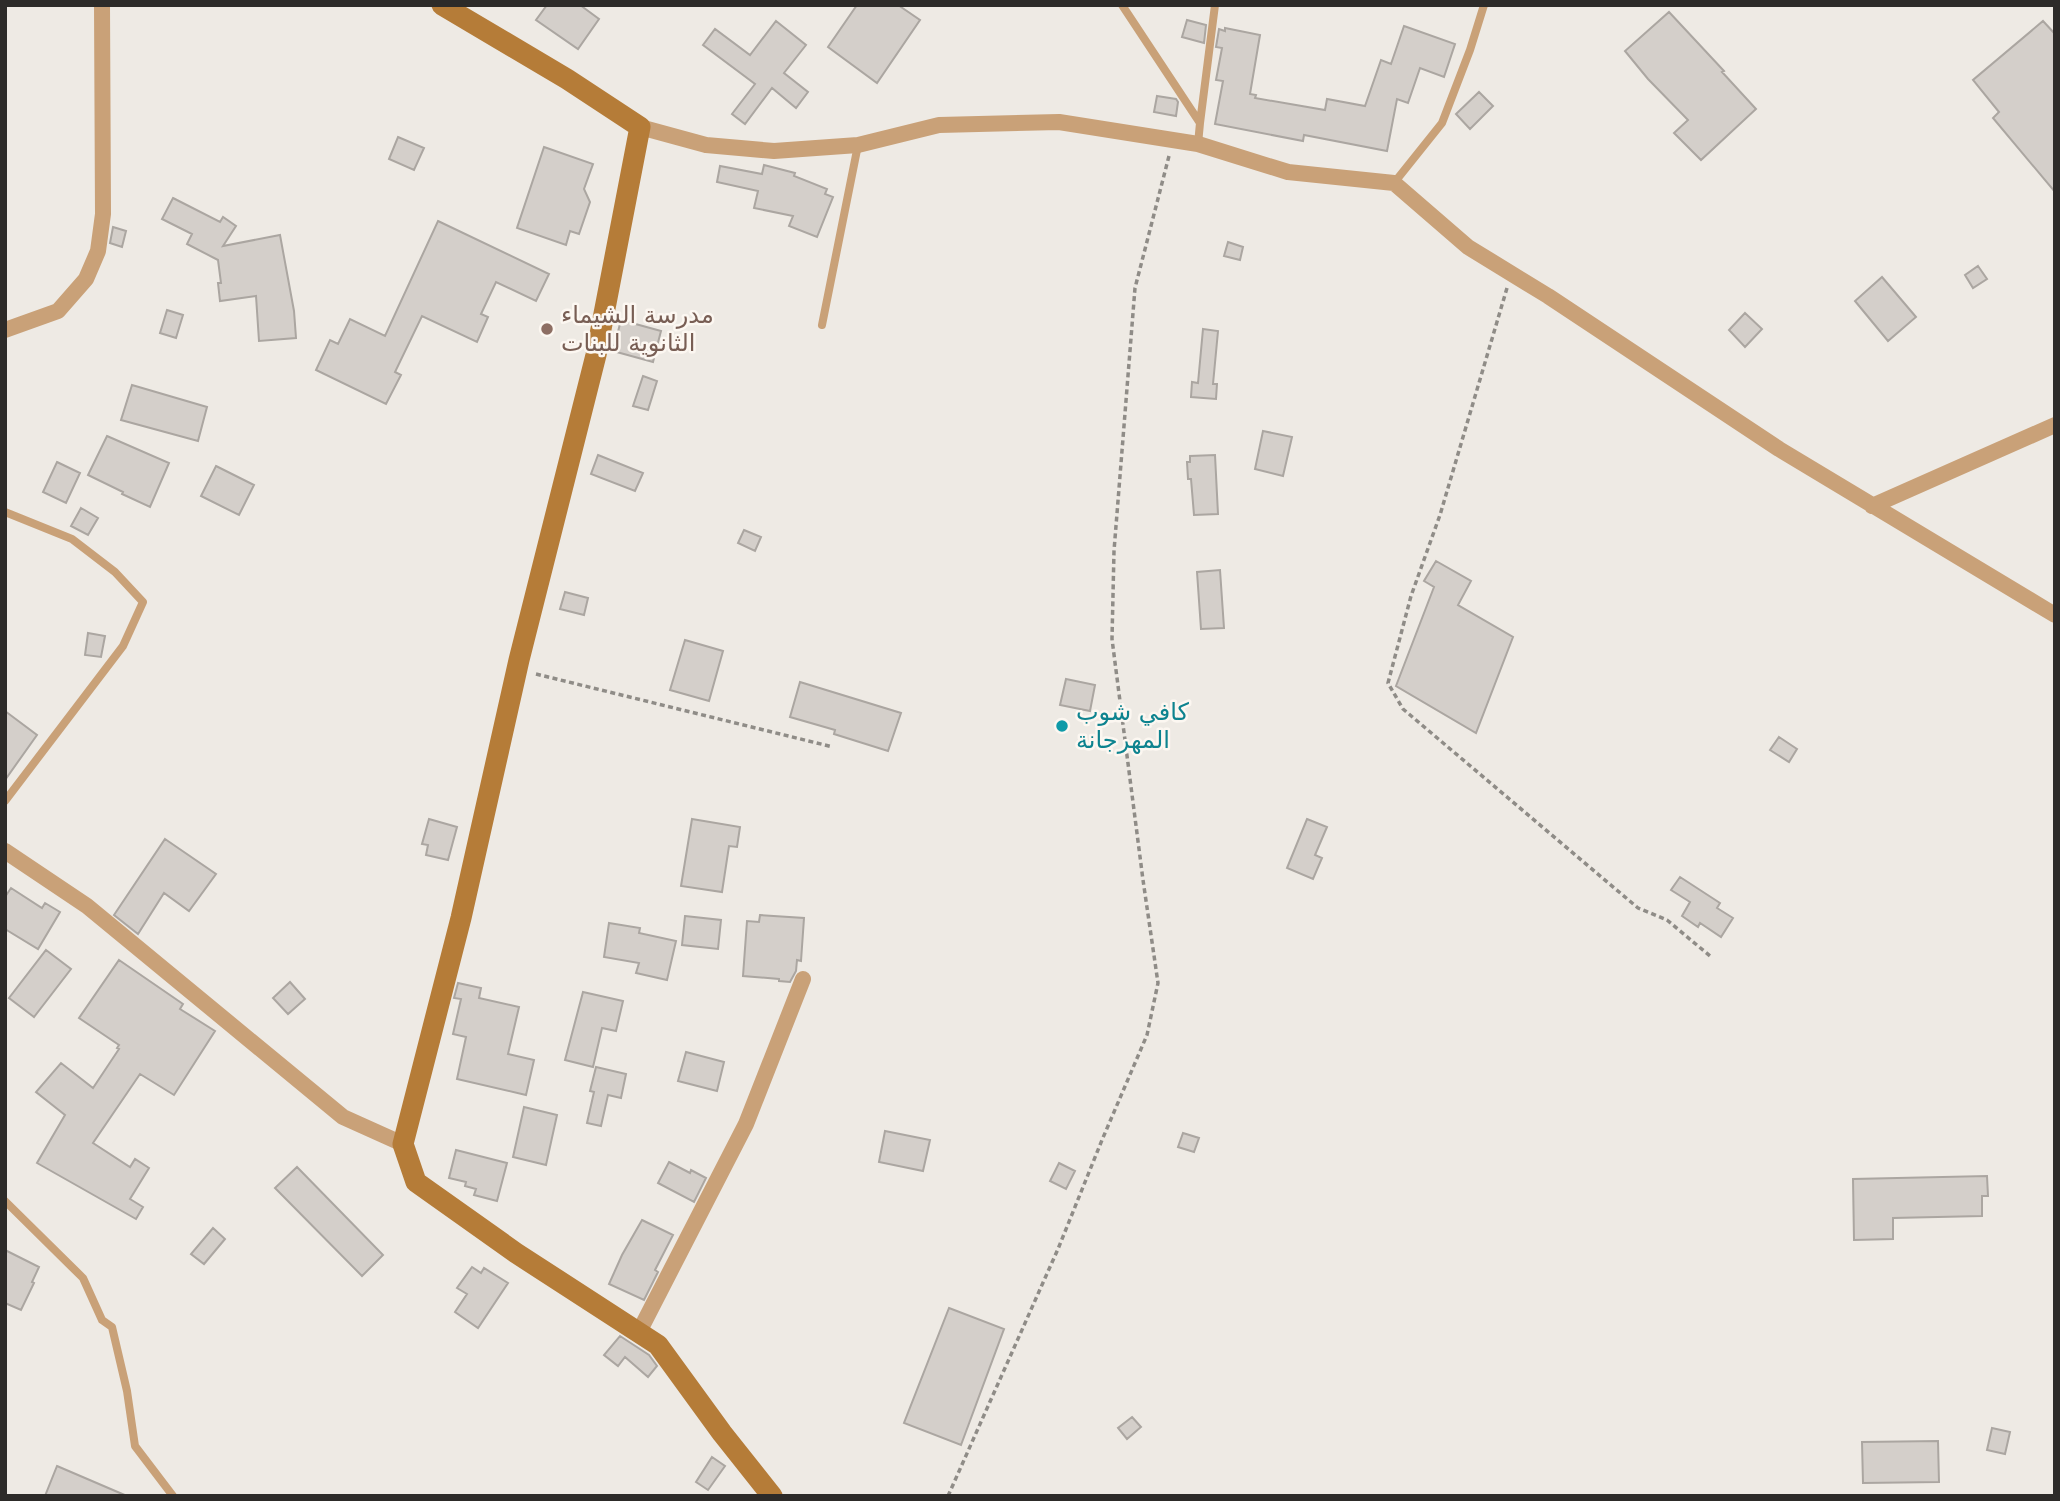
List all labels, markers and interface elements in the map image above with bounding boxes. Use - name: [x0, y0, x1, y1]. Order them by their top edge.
- place label: مدرسة الشيماء الثانوية للبنات: [561, 301, 714, 357]
- marker: مدرسة الشيماء الثانوية للبنات: [539, 321, 555, 337]
- place label: كافي شوب المهرجانة: [1076, 698, 1190, 754]
- marker: كافي شوب المهرجانة: [1054, 718, 1070, 734]

